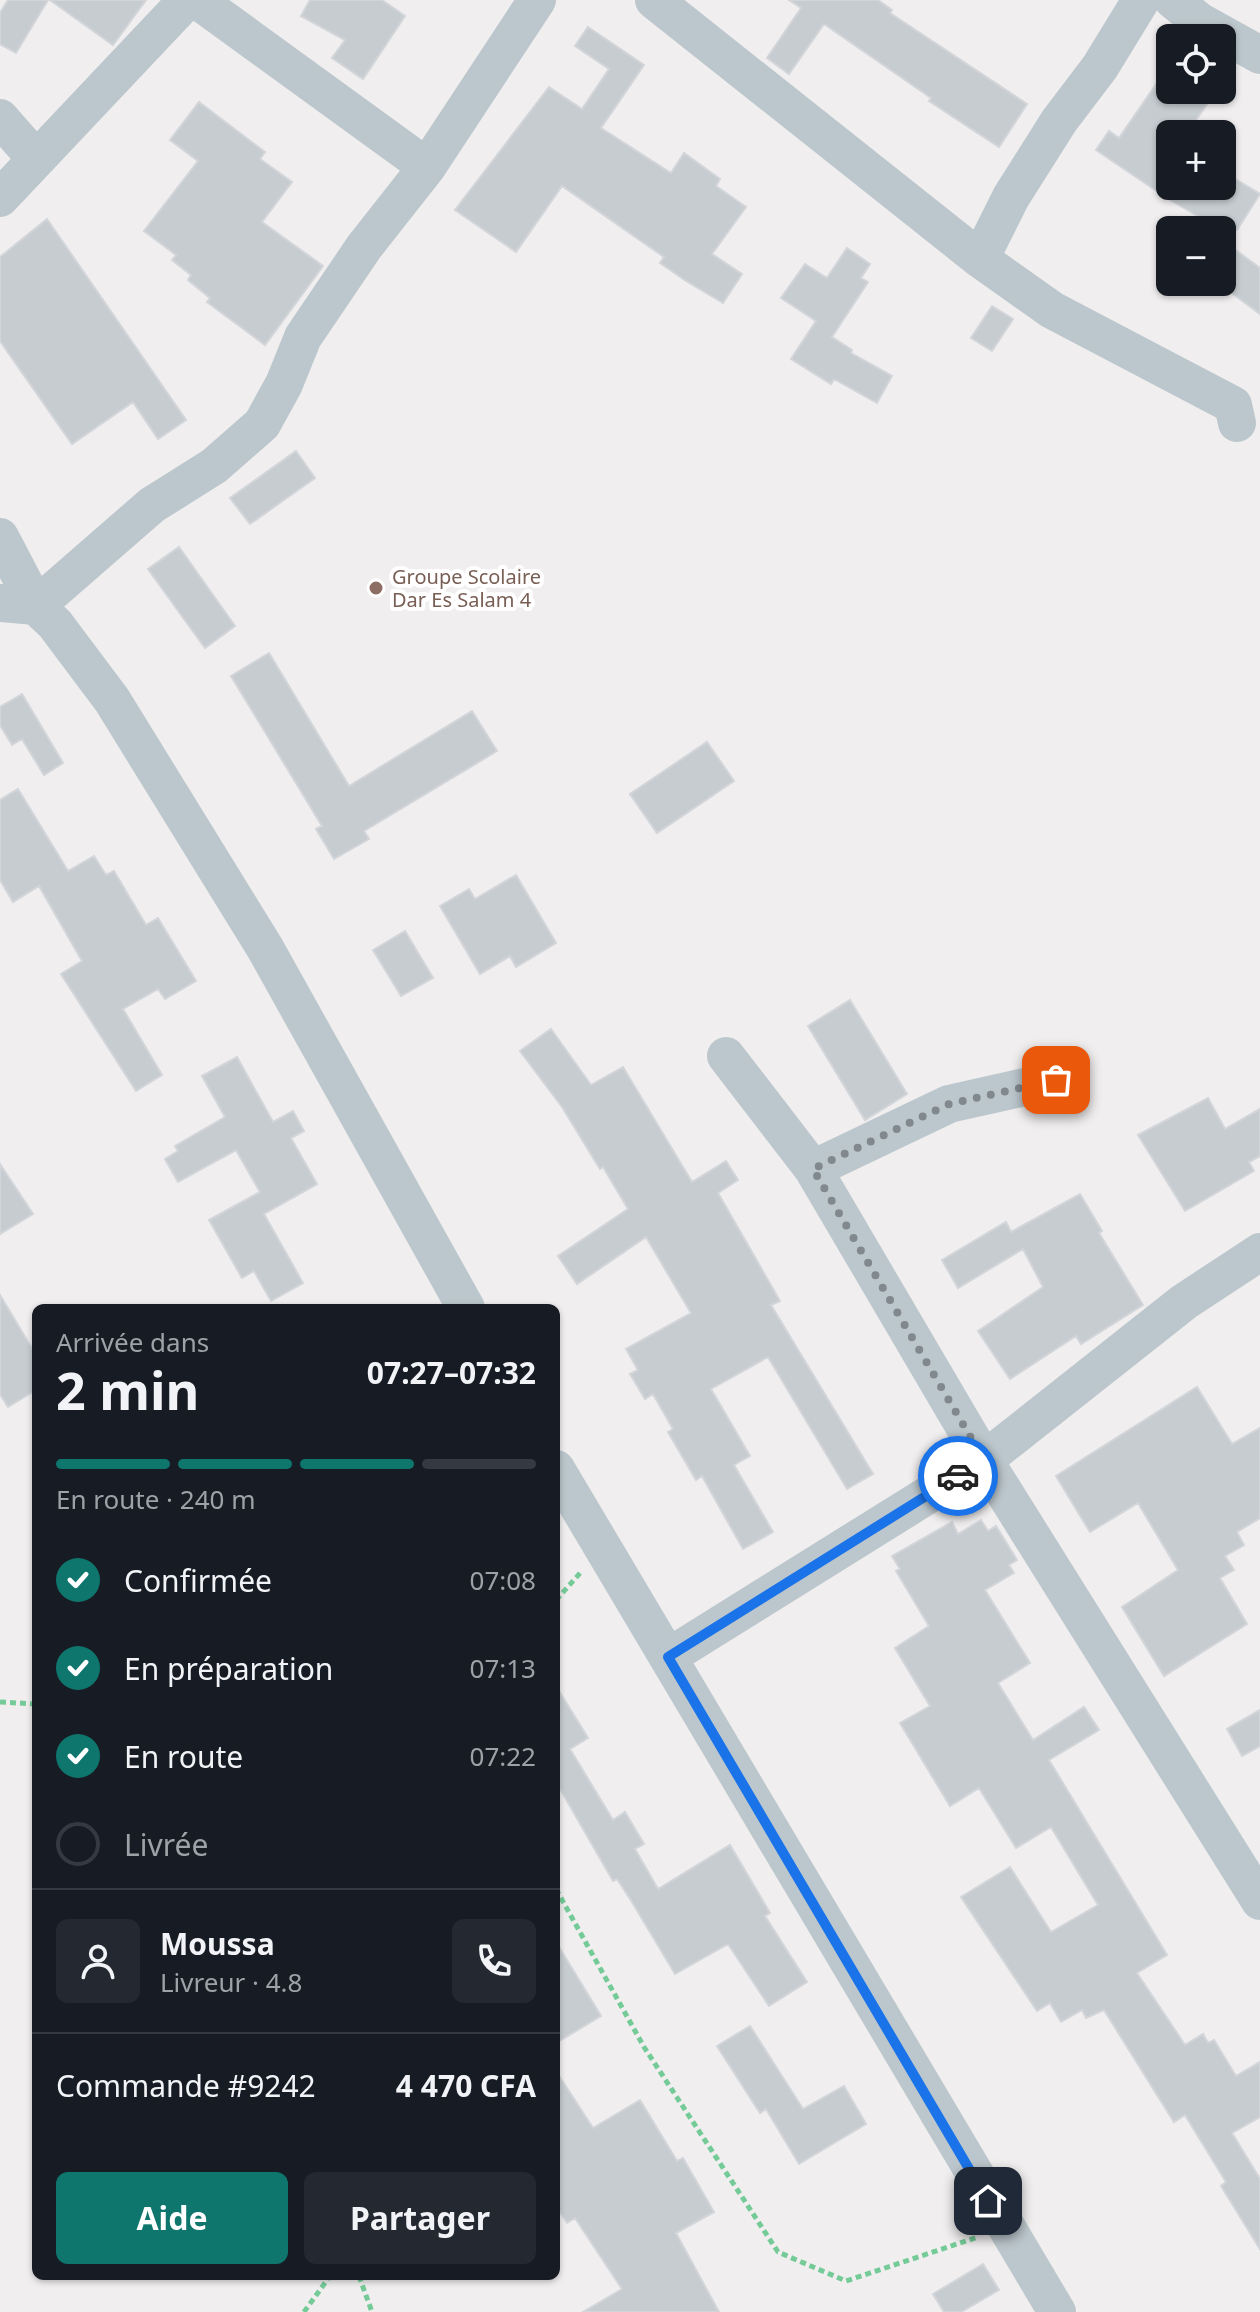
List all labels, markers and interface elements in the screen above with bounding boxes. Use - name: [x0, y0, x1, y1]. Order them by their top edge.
- map controls: [1156, 24, 1236, 296]
- button: locate: [1156, 24, 1236, 104]
- button: +: [1156, 120, 1236, 200]
- button: −: [1156, 216, 1236, 296]
- place label: Groupe Scolaire Dar Es Salam 4: [392, 563, 541, 613]
- marker: Groupe Scolaire Dar Es Salam 4: [367, 579, 385, 597]
- pin: [1022, 1046, 1090, 1114]
- icon: bag: [1034, 1058, 1078, 1102]
- text: Arrivée dans: [56, 1324, 209, 1360]
- text: 07:27–07:32: [367, 1352, 536, 1393]
- text: 2 min: [56, 1354, 199, 1425]
- courier: [918, 1436, 998, 1516]
- icon: car: [936, 1454, 980, 1498]
- text: En route · 240 m: [56, 1481, 256, 1517]
- icon: check: [56, 1558, 100, 1602]
- text: Confirmée: [124, 1560, 272, 1601]
- text: 07:08: [470, 1562, 536, 1598]
- icon: check: [56, 1646, 100, 1690]
- text: En préparation: [124, 1648, 333, 1689]
- text: 07:13: [470, 1650, 536, 1686]
- icon: check: [56, 1734, 100, 1778]
- text: En route: [124, 1736, 243, 1777]
- text: 07:22: [470, 1738, 536, 1774]
- text: Livrée: [124, 1824, 208, 1865]
- button: person: [56, 1919, 140, 2003]
- button: phone: [452, 1919, 536, 2003]
- text: Moussa: [160, 1923, 275, 1964]
- text: Livreur · 4.8: [160, 1964, 302, 2000]
- text: Commande #9242: [56, 2065, 316, 2106]
- text: 4 470 CFA: [396, 2065, 536, 2106]
- pin: [954, 2167, 1022, 2235]
- button: Aide: [56, 2172, 288, 2264]
- button: Partager: [304, 2172, 536, 2264]
- icon: home: [966, 2179, 1010, 2223]

